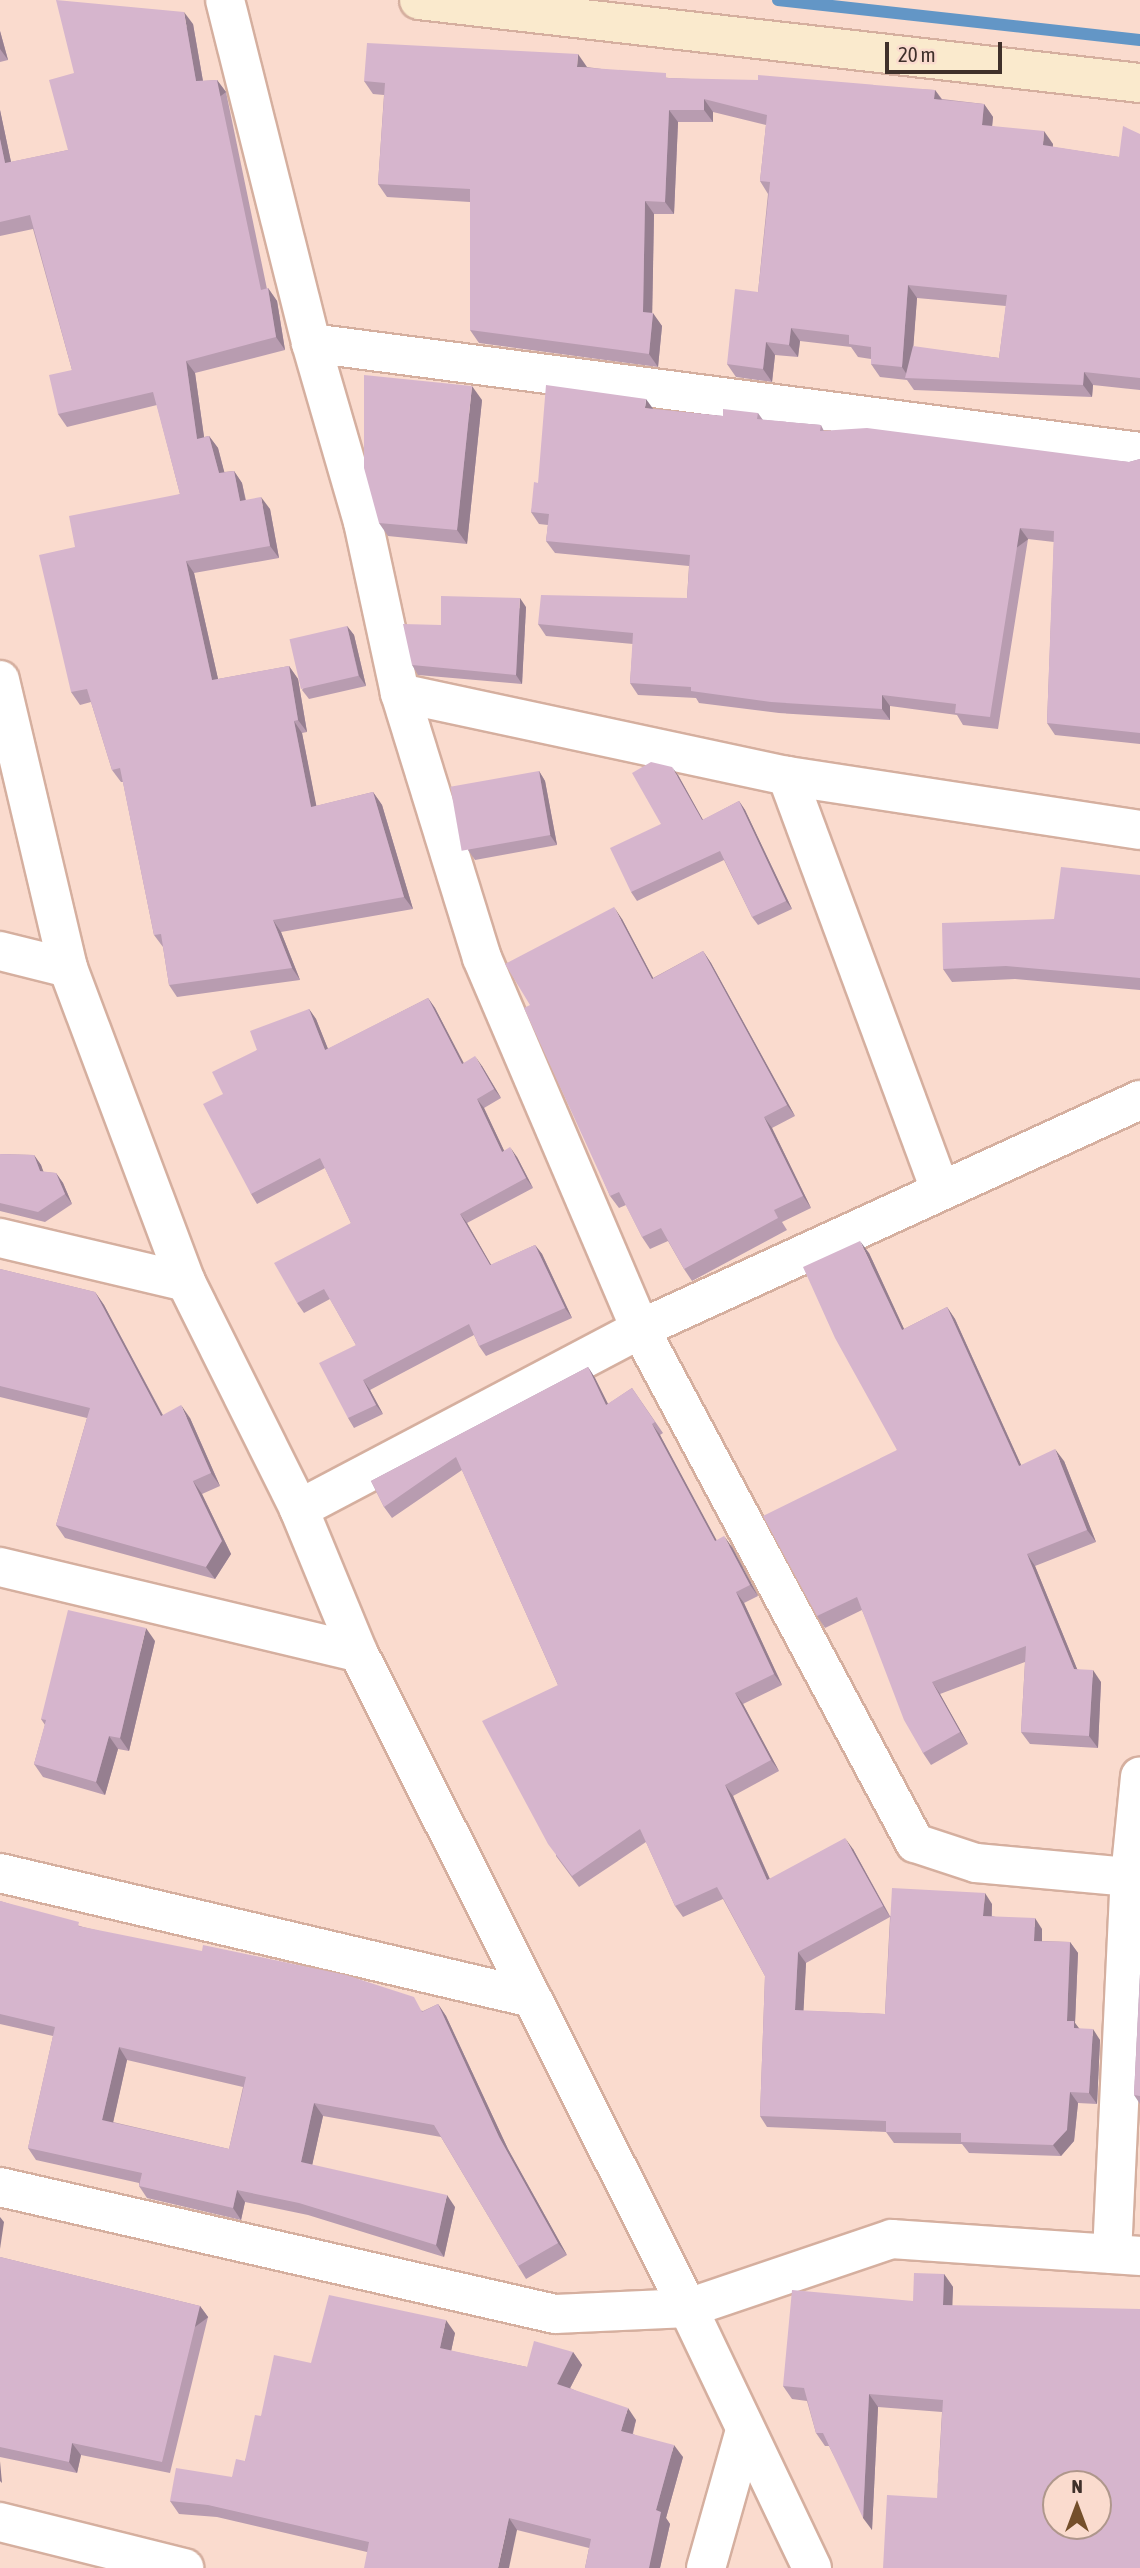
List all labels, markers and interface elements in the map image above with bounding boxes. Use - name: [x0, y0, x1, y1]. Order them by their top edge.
- scale bar: [888, 28, 1005, 72]
- text: 20 m: [898, 42, 936, 66]
- north arrow: [1042, 2470, 1112, 2540]
- text: N: [1071, 2475, 1083, 2497]

